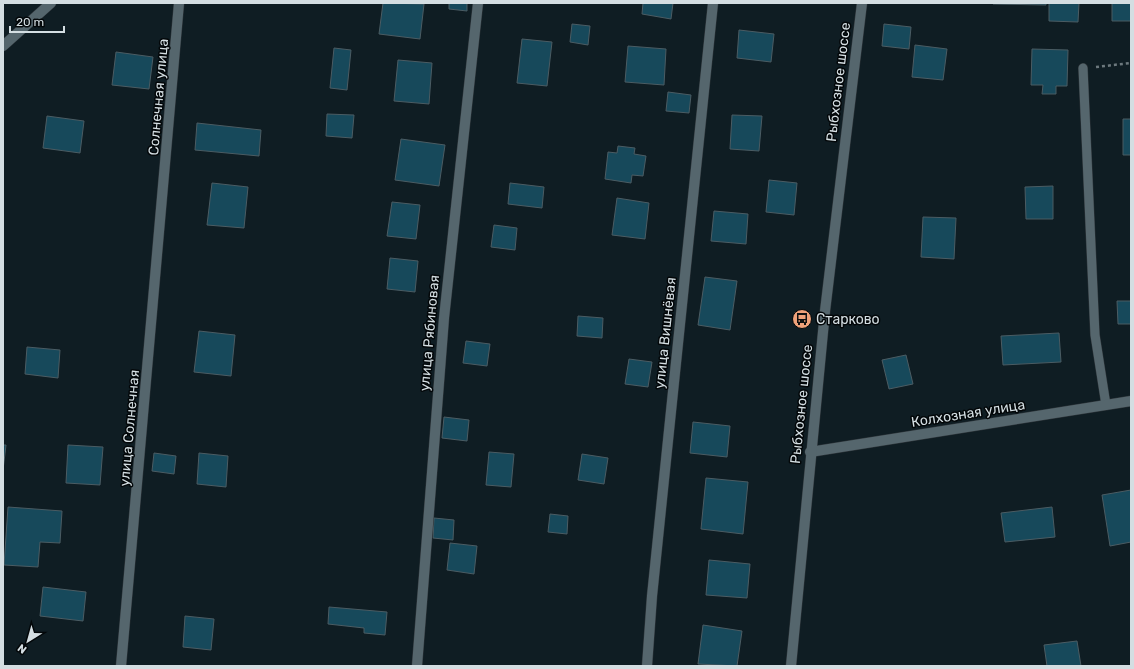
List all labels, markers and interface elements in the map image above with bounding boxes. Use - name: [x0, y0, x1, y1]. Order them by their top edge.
- scale bar: [10, 8, 64, 34]
- text: 20 m: [16, 15, 44, 29]
- street label: Рыбхозное шоссе: [823, 21, 854, 143]
- street label: Солнечная улица: [145, 38, 172, 156]
- street label: улица Рябиновая: [416, 274, 443, 392]
- street label: улица Вишнёвая: [651, 276, 680, 390]
- bus stop icon: Старково: [791, 308, 813, 330]
- place label: Старково: [816, 311, 880, 328]
- street label: Рыбхозное шоссе: [787, 343, 816, 465]
- street label: улица Солнечная: [116, 369, 143, 487]
- street label: Колхозная улица: [910, 396, 1026, 431]
- north arrow: [8, 621, 48, 661]
- text: N: [15, 641, 29, 656]

